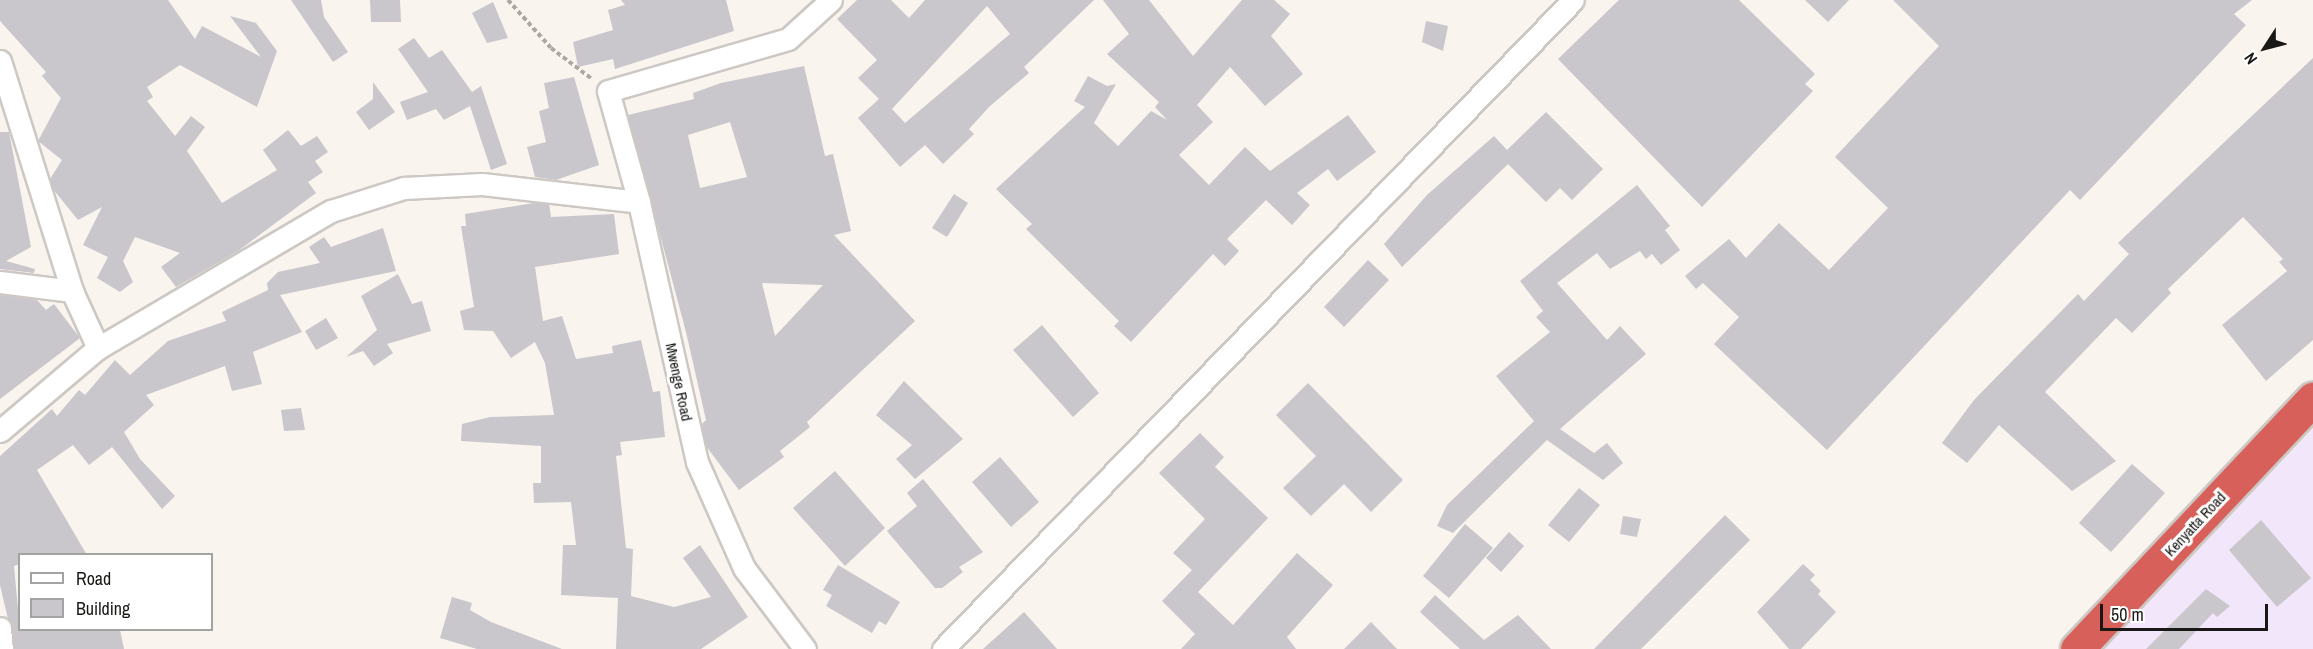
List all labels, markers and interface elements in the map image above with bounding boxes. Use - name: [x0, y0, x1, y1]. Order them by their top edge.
- north arrow: [2235, 18, 2295, 78]
- text: N: [2239, 48, 2262, 69]
- street label: Mwenge Road: [662, 341, 696, 423]
- street label: Kenyatta Road: [2161, 488, 2229, 560]
- legend: [18, 553, 213, 631]
- text: Road: [76, 566, 111, 591]
- scale bar: [2103, 592, 2271, 630]
- text: Building: [76, 596, 130, 621]
- text: 50 m: [2111, 602, 2144, 627]

